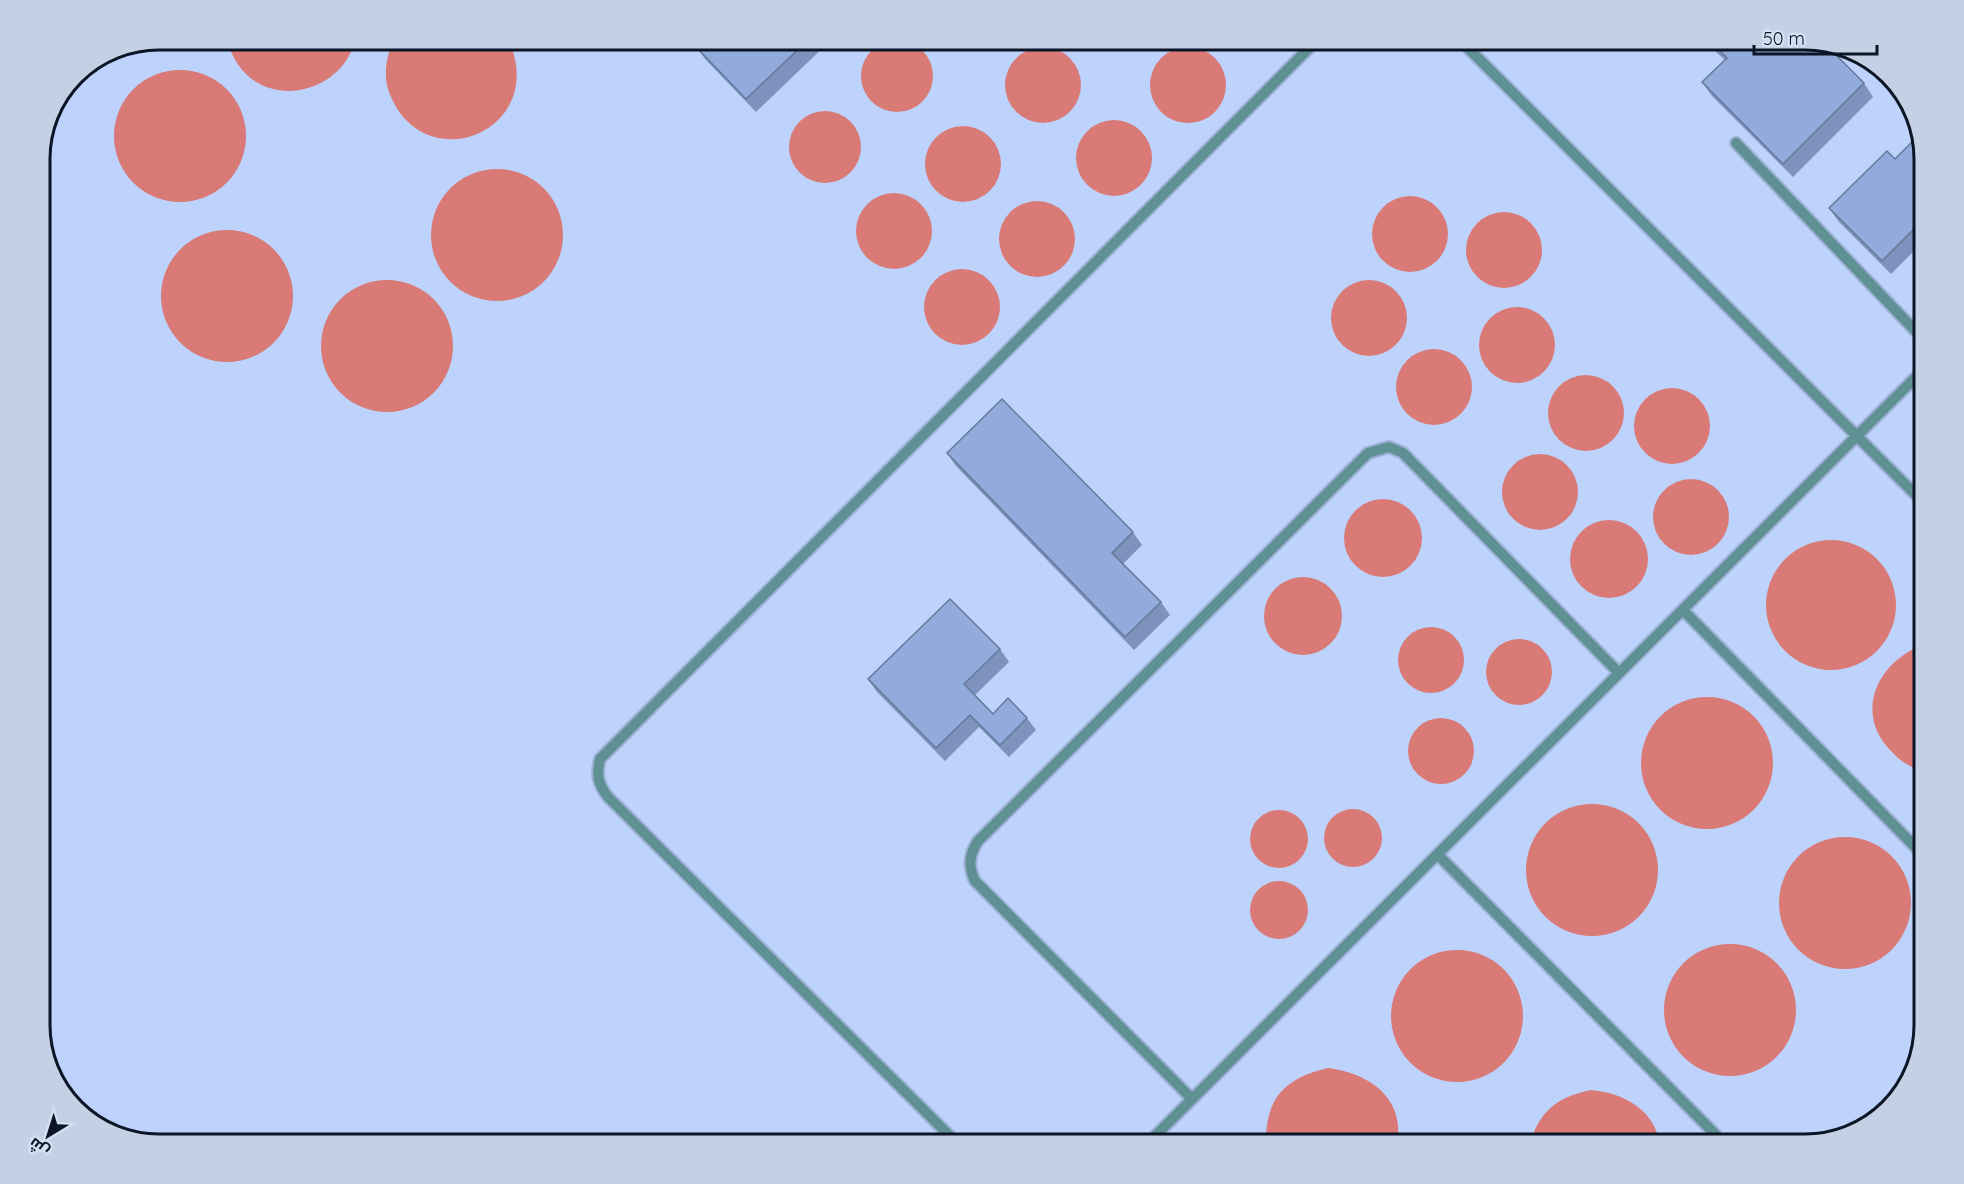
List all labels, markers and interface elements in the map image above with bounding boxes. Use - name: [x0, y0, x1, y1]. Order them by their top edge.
- scale bar: [1754, 18, 1877, 56]
- text: 50 m: [1763, 27, 1805, 50]
- north arrow: [18, 1106, 78, 1166]
- text: ش: [25, 1134, 53, 1162]

